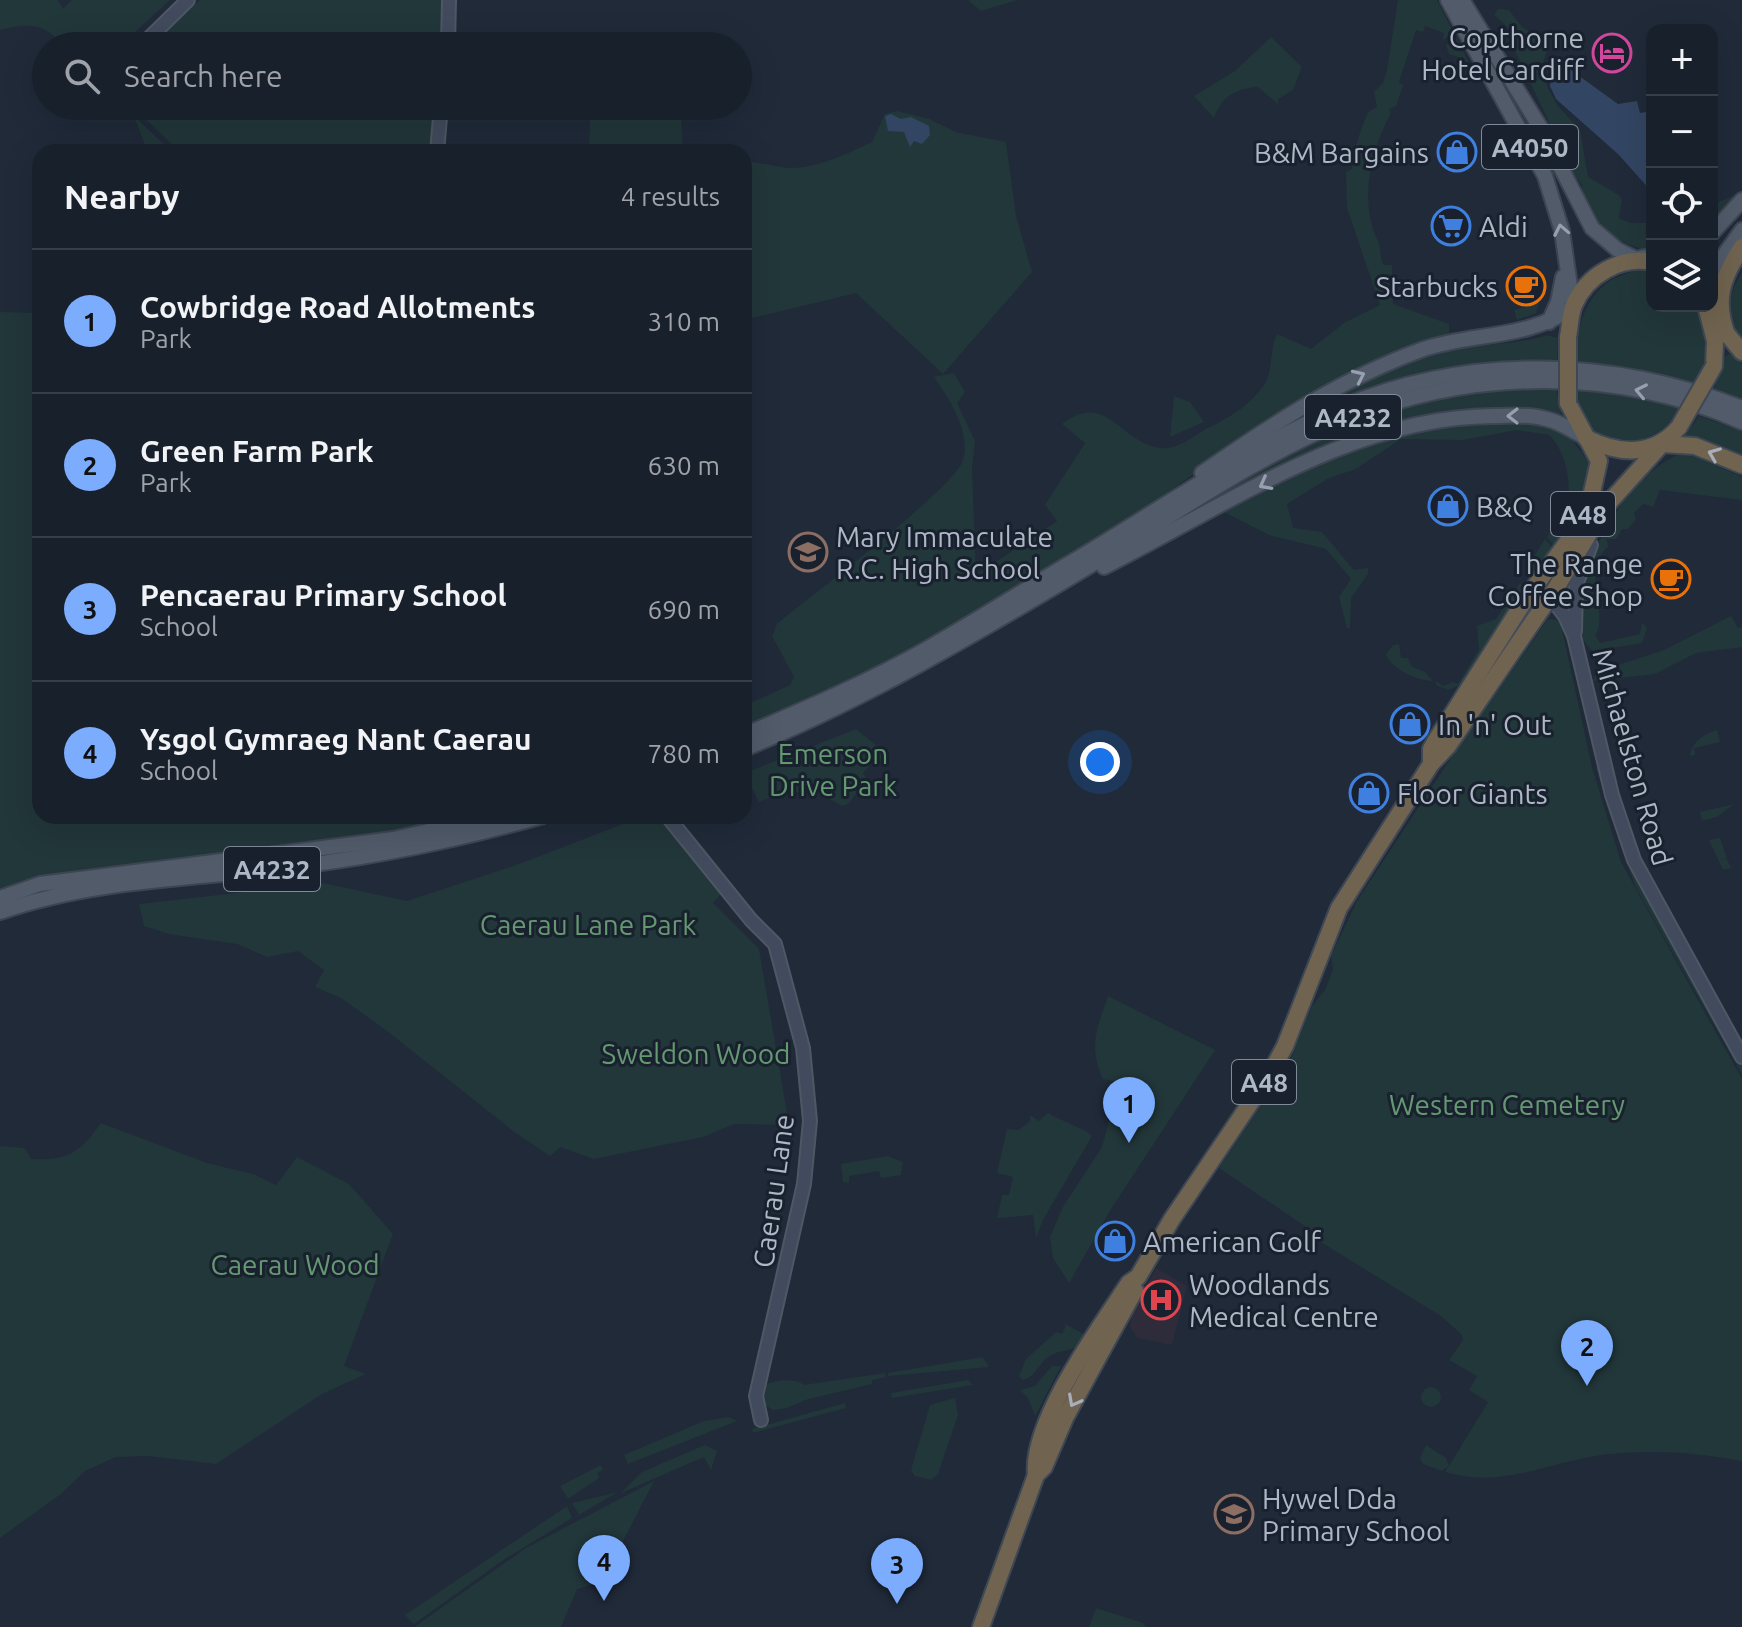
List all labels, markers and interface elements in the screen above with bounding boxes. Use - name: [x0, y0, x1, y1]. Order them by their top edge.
- place label: Copthorne Hotel Cardiff: [1421, 22, 1585, 85]
- map controls: [1646, 24, 1718, 312]
- button: +: [1646, 24, 1718, 96]
- search box: [32, 32, 752, 120]
- hotel icon: Copthorne Hotel Cardiff: [1591, 32, 1633, 74]
- icon: search: [60, 54, 104, 98]
- text: Search here: [124, 59, 283, 93]
- button: −: [1646, 96, 1718, 168]
- road number: A4050: [1482, 125, 1578, 169]
- shop icon: B&M Bargains: [1436, 131, 1478, 173]
- place label: B&M Bargains: [1254, 137, 1429, 168]
- button: locate: [1646, 168, 1718, 240]
- text: Nearby: [64, 177, 179, 215]
- text: 4 results: [621, 182, 720, 211]
- supermarket icon: Aldi: [1430, 205, 1472, 247]
- place label: Aldi: [1479, 211, 1528, 242]
- one-way arrow: [1554, 224, 1571, 237]
- button: layers: [1646, 240, 1718, 312]
- cafe icon: Starbucks: [1505, 265, 1547, 307]
- place label: Starbucks: [1376, 271, 1498, 302]
- text: Cowbridge Road Allotments: [140, 290, 535, 324]
- text: 1: [83, 307, 97, 336]
- text: 310 m: [648, 307, 720, 336]
- text: Park: [140, 324, 192, 353]
- one-way arrow: [1351, 370, 1366, 386]
- one-way arrow: [1634, 383, 1648, 400]
- road number: A4232: [1305, 395, 1401, 439]
- one-way arrow: [1506, 407, 1519, 425]
- text: Green Farm Park: [140, 434, 374, 468]
- one-way arrow: [1708, 447, 1722, 464]
- text: 2: [83, 451, 97, 480]
- text: 630 m: [648, 451, 720, 480]
- text: Park: [140, 468, 192, 497]
- one-way arrow: [1259, 474, 1274, 489]
- shop icon: B&Q: [1427, 485, 1469, 527]
- place label: B&Q: [1476, 491, 1534, 522]
- road number: A48: [1551, 492, 1615, 536]
- place label: Mary Immaculate R.C. High School: [836, 521, 1053, 584]
- school or university icon: Mary Immaculate R.C. High School: [787, 531, 829, 573]
- place label: The Range Coffee Shop: [1487, 548, 1643, 611]
- cafe icon: The Range Coffee Shop: [1650, 558, 1692, 600]
- text: Pencaerau Primary School: [140, 578, 507, 612]
- text: 3: [83, 595, 97, 624]
- text: 690 m: [648, 595, 720, 624]
- text: School: [140, 612, 218, 641]
- street label: Michaelston Road: [1587, 645, 1679, 869]
- shop icon: In 'n' Out: [1389, 703, 1431, 745]
- place label: In 'n' Out: [1438, 709, 1552, 740]
- text: Ysgol Gymraeg Nant Caerau: [140, 722, 532, 756]
- park label: Emerson Drive Park: [769, 738, 897, 801]
- text: 4: [83, 739, 97, 768]
- text: 780 m: [648, 739, 720, 768]
- your location: [1080, 742, 1120, 782]
- text: School: [140, 756, 218, 785]
- shop icon: Floor Giants: [1348, 772, 1390, 814]
- place label: Floor Giants: [1397, 778, 1548, 809]
- road number: A4232: [224, 847, 320, 891]
- park label: Caerau Lane Park: [480, 909, 696, 940]
- park label: Sweldon Wood: [602, 1038, 790, 1069]
- road number: A48: [1232, 1060, 1296, 1104]
- pin: 1: [1103, 1077, 1155, 1143]
- park label: Western Cemetery: [1389, 1089, 1625, 1120]
- street label: Caerau Lane: [747, 1112, 799, 1270]
- shop icon: American Golf: [1094, 1220, 1136, 1262]
- place label: American Golf: [1143, 1226, 1321, 1257]
- park label: Caerau Wood: [210, 1249, 380, 1280]
- place label: Woodlands Medical Centre: [1189, 1269, 1379, 1332]
- hospital icon: Woodlands Medical Centre: [1140, 1279, 1182, 1321]
- pin: 2: [1561, 1320, 1613, 1386]
- one-way arrow: [1068, 1393, 1083, 1408]
- place label: Hywel Dda Primary School: [1262, 1483, 1450, 1546]
- school or university icon: Hywel Dda Primary School: [1213, 1493, 1255, 1535]
- pin: 4: [578, 1535, 630, 1601]
- pin: 3: [871, 1538, 923, 1604]

